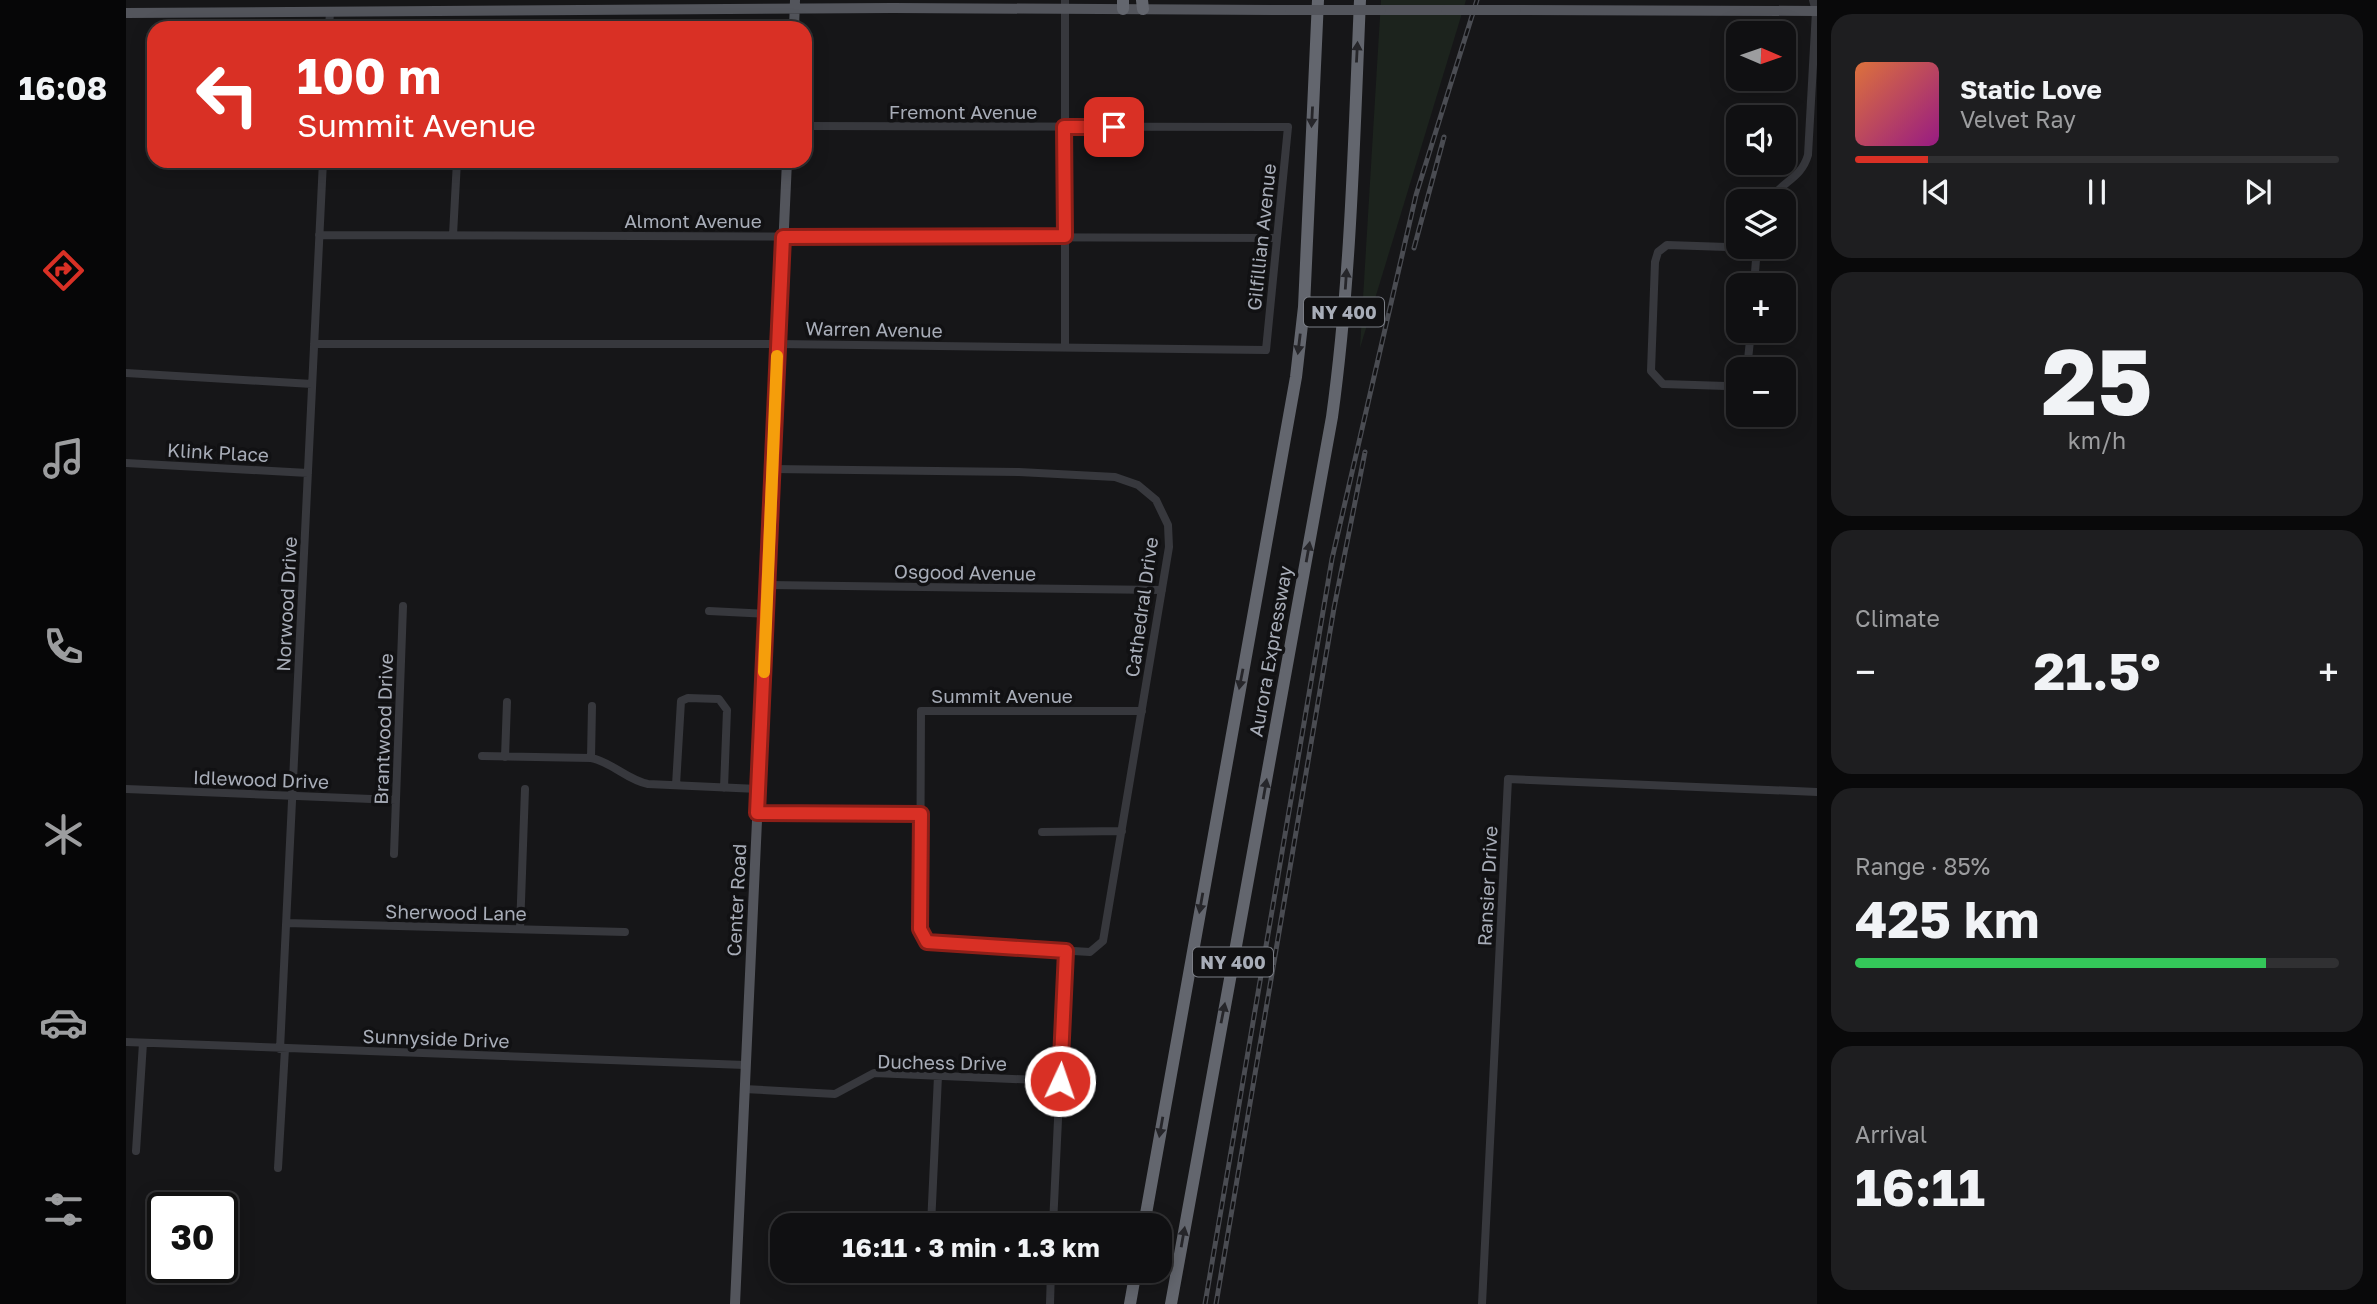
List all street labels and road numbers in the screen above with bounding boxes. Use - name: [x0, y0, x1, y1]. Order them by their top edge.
- street label: Fremont Avenue: [889, 100, 1037, 123]
- street label: Gilfillian Avenue: [1242, 162, 1280, 312]
- street label: Almont Avenue: [624, 209, 762, 232]
- road number: NY 400: [1304, 298, 1384, 326]
- street label: Warren Avenue: [805, 316, 943, 342]
- street label: Klink Place: [167, 438, 269, 466]
- street label: Cathedral Drive: [1120, 535, 1162, 679]
- street label: Norwood Drive: [271, 536, 301, 672]
- street label: Osgood Avenue: [894, 559, 1036, 585]
- street label: Aurora Expressway: [1244, 563, 1296, 738]
- street label: Brantwood Drive: [369, 653, 397, 805]
- street label: Summit Avenue: [931, 684, 1073, 707]
- street label: Idlewood Drive: [193, 765, 329, 793]
- street label: Ransier Drive: [1472, 825, 1502, 947]
- street label: Center Road: [722, 843, 750, 957]
- street label: Sherwood Lane: [385, 899, 527, 925]
- road number: NY 400: [1193, 947, 1273, 976]
- street label: Sunnyside Drive: [362, 1024, 510, 1052]
- street label: Duchess Drive: [877, 1049, 1007, 1075]

